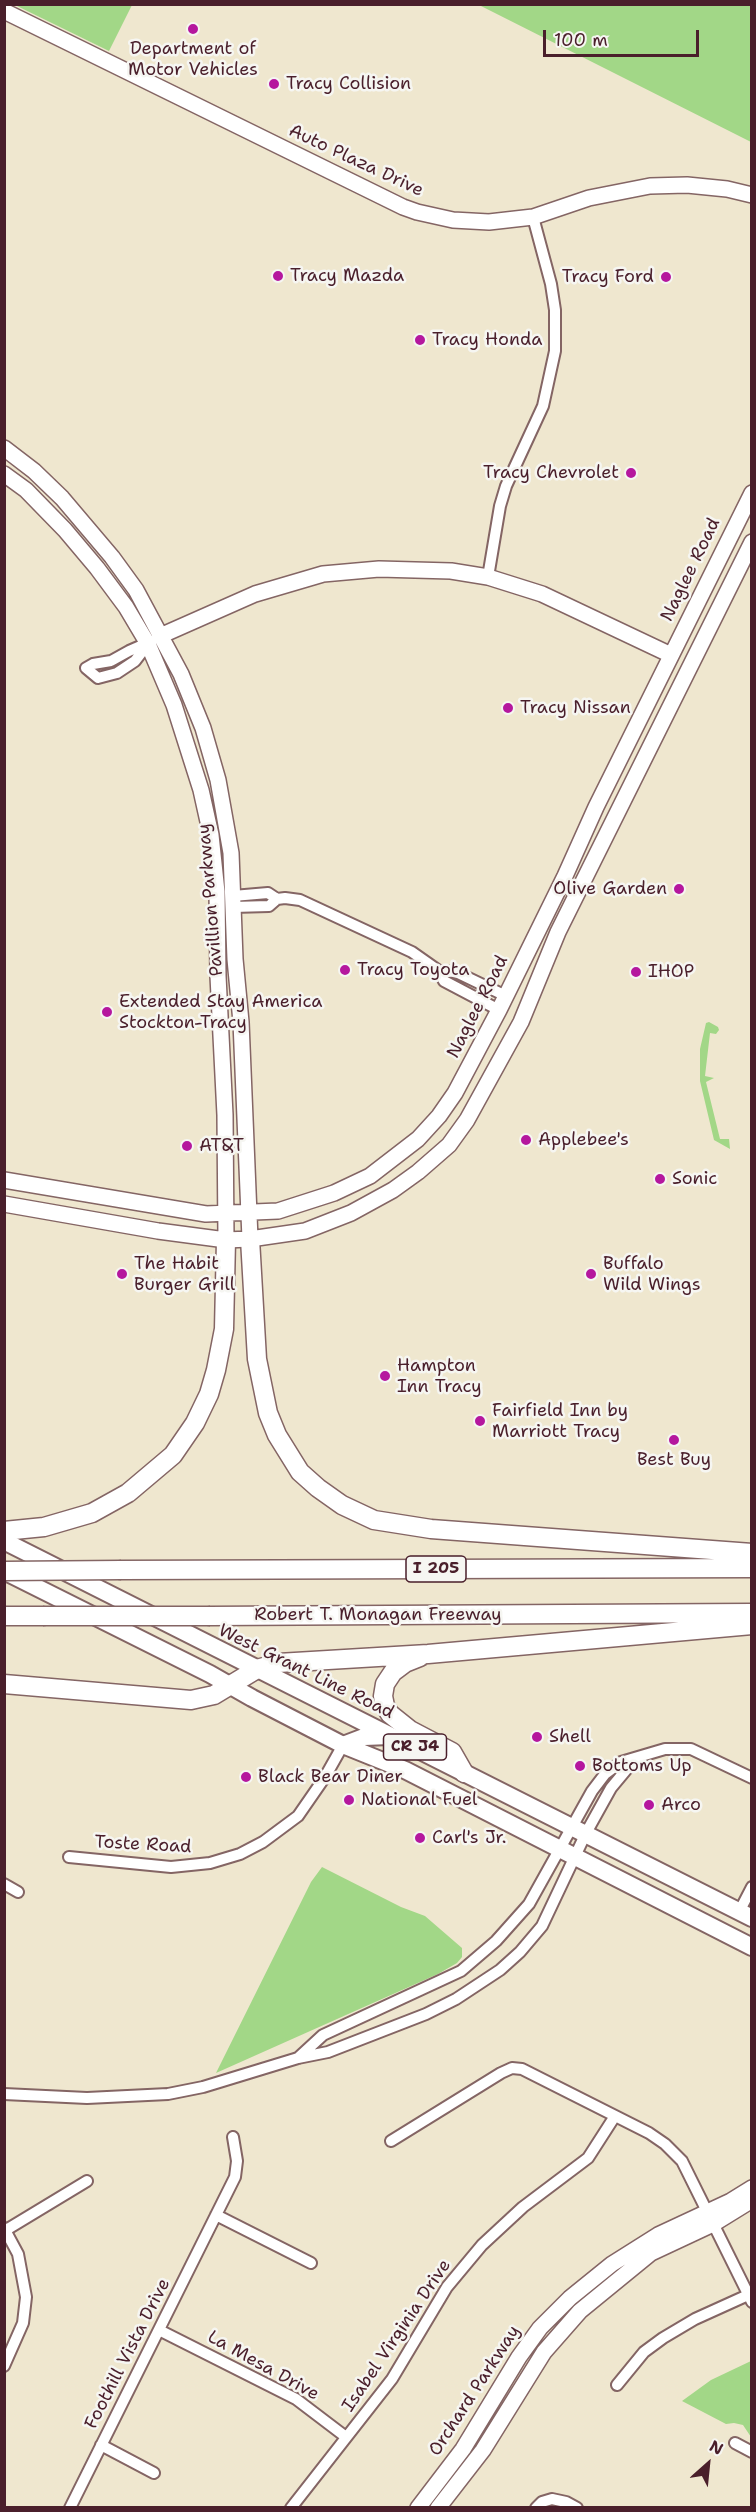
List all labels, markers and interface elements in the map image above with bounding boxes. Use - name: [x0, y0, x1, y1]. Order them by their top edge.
- scale bar: [546, 18, 702, 56]
- marker: Department of Motor Vehicles: [186, 22, 200, 36]
- text: 100 m: [554, 28, 608, 52]
- place label: Department of Motor Vehicles: [128, 38, 258, 80]
- place label: Tracy Collision: [286, 73, 411, 95]
- marker: Tracy Collision: [267, 77, 281, 91]
- street label: Auto Plaza Drive: [285, 120, 427, 202]
- place label: Tracy Mazda: [290, 265, 404, 287]
- place label: Tracy Ford: [562, 266, 654, 288]
- marker: Tracy Mazda: [271, 269, 285, 283]
- marker: Tracy Ford: [659, 270, 673, 284]
- place label: Tracy Honda: [432, 329, 542, 351]
- marker: Tracy Honda: [413, 333, 427, 347]
- place label: Tracy Chevrolet: [483, 462, 619, 484]
- marker: Tracy Chevrolet: [624, 466, 638, 480]
- street label: Naglee Road: [657, 515, 725, 625]
- place label: Tracy Nissan: [520, 697, 631, 719]
- marker: Tracy Nissan: [501, 701, 515, 715]
- street label: Pavillion Parkway: [194, 823, 228, 977]
- place label: Olive Garden: [553, 878, 667, 900]
- marker: Olive Garden: [672, 882, 686, 896]
- street label: Naglee Road: [443, 952, 513, 1062]
- place label: Tracy Toyota: [357, 959, 469, 981]
- place label: IHOP: [648, 961, 694, 983]
- marker: Tracy Toyota: [338, 963, 352, 977]
- marker: IHOP: [629, 965, 643, 979]
- place label: Extended Stay America Stockton-Tracy: [119, 991, 322, 1034]
- marker: Extended Stay America Stockton-Tracy: [100, 1005, 114, 1019]
- place label: Applebee's: [538, 1129, 629, 1151]
- marker: Applebee's: [519, 1133, 533, 1147]
- place label: AT&T: [199, 1135, 244, 1157]
- marker: AT&T: [180, 1139, 194, 1153]
- place label: Sonic: [672, 1168, 717, 1190]
- marker: Sonic: [653, 1172, 667, 1186]
- place label: The Habit Burger Grill: [134, 1253, 235, 1296]
- place label: Buffalo Wild Wings: [603, 1253, 701, 1296]
- marker: The Habit Burger Grill: [115, 1267, 129, 1281]
- marker: Buffalo Wild Wings: [584, 1267, 598, 1281]
- place label: Hampton Inn Tracy: [397, 1355, 482, 1398]
- marker: Hampton Inn Tracy: [378, 1369, 392, 1383]
- place label: Fairfield Inn by Marriott Tracy: [492, 1400, 628, 1442]
- marker: Fairfield Inn by Marriott Tracy: [473, 1414, 487, 1428]
- marker: Best Buy: [667, 1433, 681, 1447]
- place label: Best Buy: [637, 1449, 711, 1471]
- road number: I 205: [406, 1556, 466, 1582]
- street label: Robert T. Monagan Freeway: [254, 1604, 502, 1626]
- street label: West Grant Line Road: [215, 1620, 397, 1724]
- place label: Shell: [549, 1726, 591, 1748]
- marker: Shell: [530, 1730, 544, 1744]
- road number: CR J4: [384, 1734, 446, 1760]
- place label: Bottoms Up: [592, 1755, 692, 1777]
- marker: Bottoms Up: [573, 1759, 587, 1773]
- place label: Black Bear Diner: [258, 1766, 403, 1788]
- marker: Black Bear Diner: [239, 1770, 253, 1784]
- place label: National Fuel: [361, 1789, 477, 1811]
- marker: National Fuel: [342, 1793, 356, 1807]
- place label: Arco: [661, 1794, 701, 1816]
- marker: Arco: [642, 1798, 656, 1812]
- place label: Carl's Jr.: [432, 1827, 506, 1849]
- marker: Carl's Jr.: [413, 1831, 427, 1845]
- street label: Toste Road: [94, 1832, 192, 1858]
- street label: Isabel Virginia Drive: [338, 2256, 456, 2416]
- street label: Foothill Vista Drive: [81, 2275, 175, 2433]
- street label: Orchard Parkway: [425, 2322, 525, 2460]
- street label: La Mesa Drive: [203, 2326, 323, 2406]
- north arrow: [678, 2434, 738, 2494]
- text: N: [706, 2435, 727, 2460]

